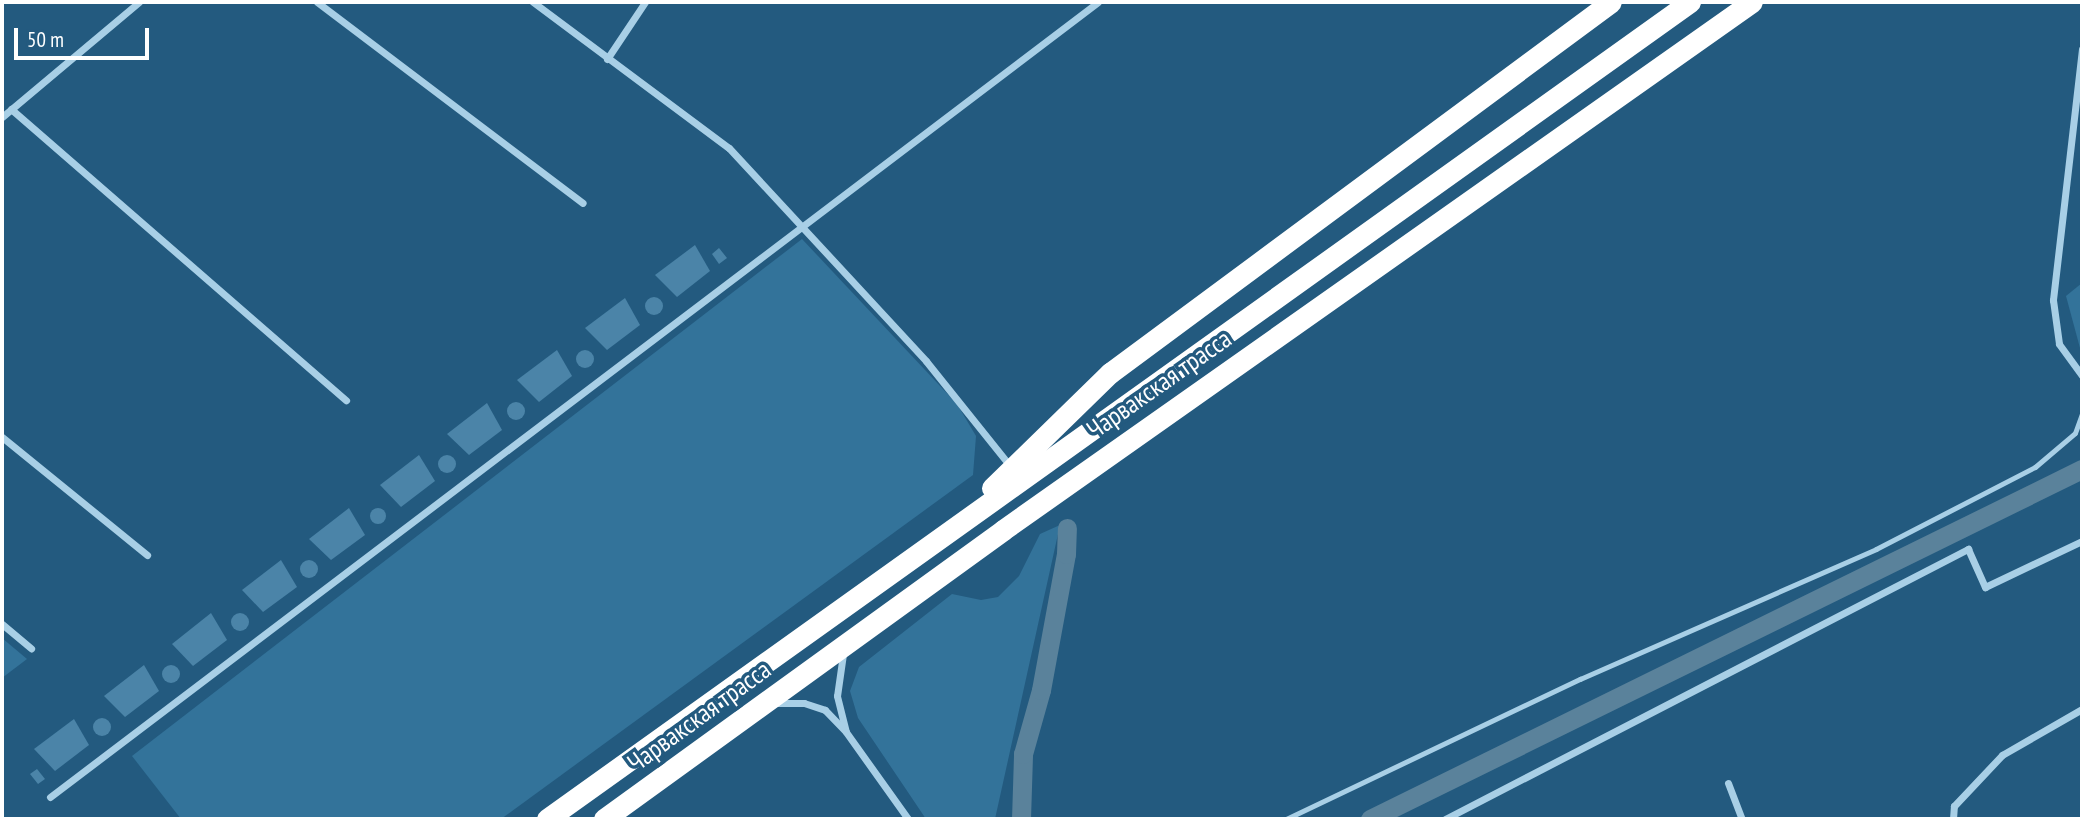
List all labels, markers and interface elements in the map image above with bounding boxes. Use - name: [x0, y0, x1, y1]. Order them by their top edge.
- scale bar: [18, 14, 152, 58]
- text: 50 m: [27, 26, 64, 53]
- street label: Чарвакская трасса: [1081, 323, 1237, 445]
- street label: Чарвакская трасса: [622, 654, 776, 778]

